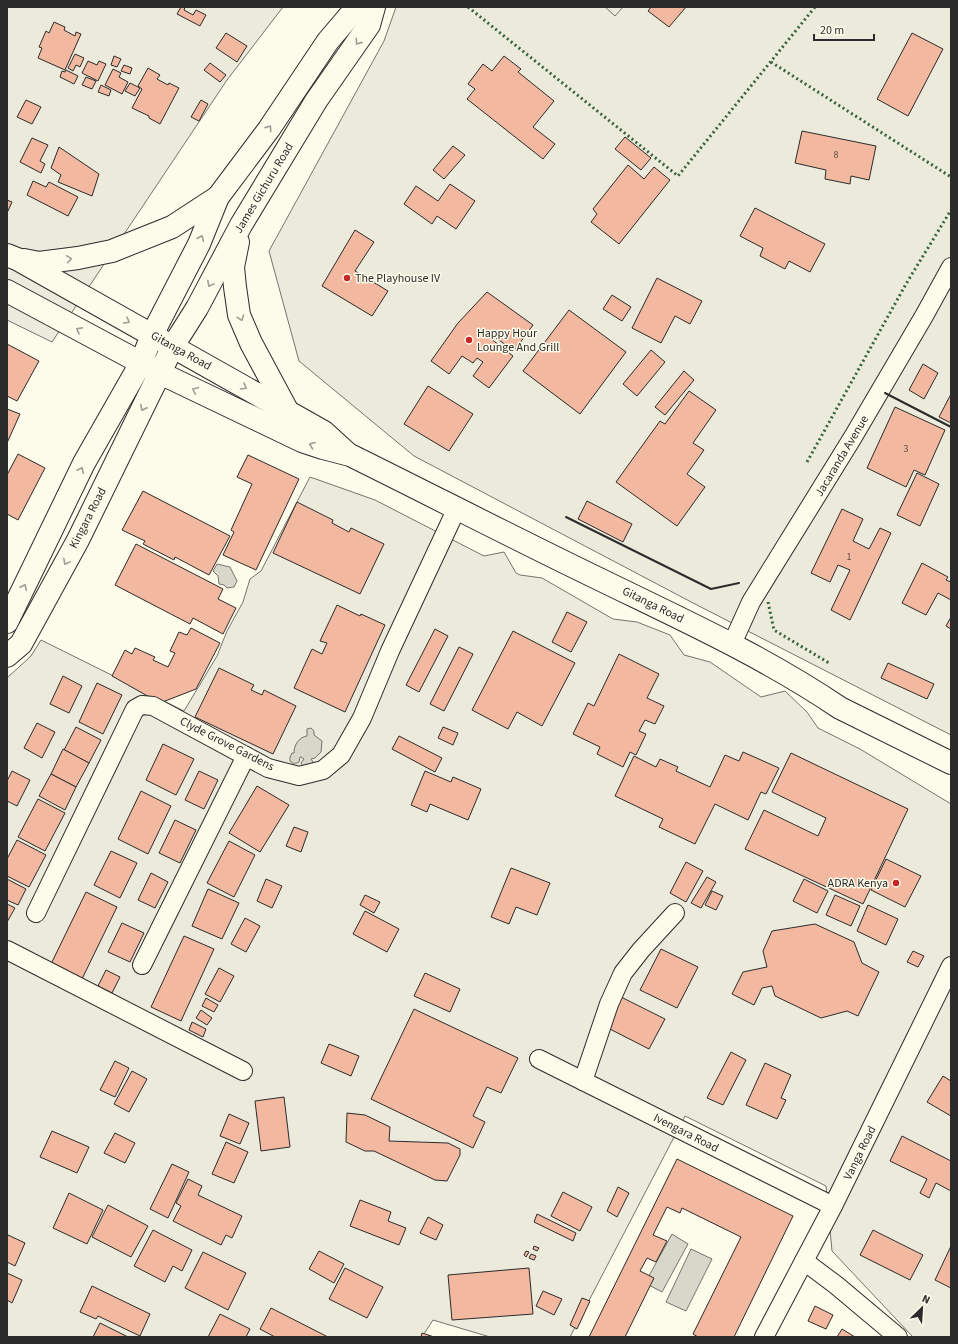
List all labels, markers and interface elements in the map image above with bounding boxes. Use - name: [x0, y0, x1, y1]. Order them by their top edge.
- scale bar: [814, 16, 874, 42]
- text: 20 m: [820, 22, 844, 39]
- one-way arrow: [355, 38, 363, 45]
- one-way arrow: [264, 126, 271, 133]
- street label: James Gichuru Road: [230, 140, 298, 236]
- house number: 8: [834, 148, 839, 162]
- one-way arrow: [196, 235, 204, 243]
- one-way arrow: [66, 255, 72, 264]
- place label: The Playhouse IV: [355, 270, 441, 287]
- marker: The Playhouse IV: [342, 273, 352, 283]
- one-way arrow: [207, 280, 214, 287]
- one-way arrow: [236, 314, 245, 321]
- one-way arrow: [123, 317, 130, 324]
- place label: Happy Hour Lounge And Grill: [477, 325, 559, 356]
- one-way arrow: [76, 327, 83, 335]
- street label: Gitanga Road: [148, 327, 214, 375]
- marker: Happy Hour Lounge And Grill: [464, 335, 474, 345]
- one-way arrow: [240, 382, 247, 389]
- one-way arrow: [191, 387, 199, 395]
- one-way arrow: [140, 404, 148, 412]
- street label: Jacaranda Avenue: [811, 412, 873, 500]
- one-way arrow: [309, 441, 316, 449]
- house number: 3: [904, 442, 909, 456]
- one-way arrow: [76, 467, 84, 475]
- street label: Kingara Road: [65, 485, 111, 551]
- house number: 1: [847, 550, 852, 564]
- one-way arrow: [63, 558, 70, 565]
- street label: Gitanga Road: [619, 583, 687, 627]
- one-way arrow: [19, 584, 27, 591]
- street label: Clyde Grove Gardens: [177, 713, 277, 775]
- place label: ADRA Kenya: [828, 875, 888, 892]
- marker: ADRA Kenya: [891, 878, 901, 888]
- street label: Ivengara Road: [650, 1109, 722, 1157]
- street label: Vanga Road: [840, 1123, 880, 1183]
- north arrow: [902, 1288, 942, 1328]
- text: N: [920, 1291, 933, 1308]

